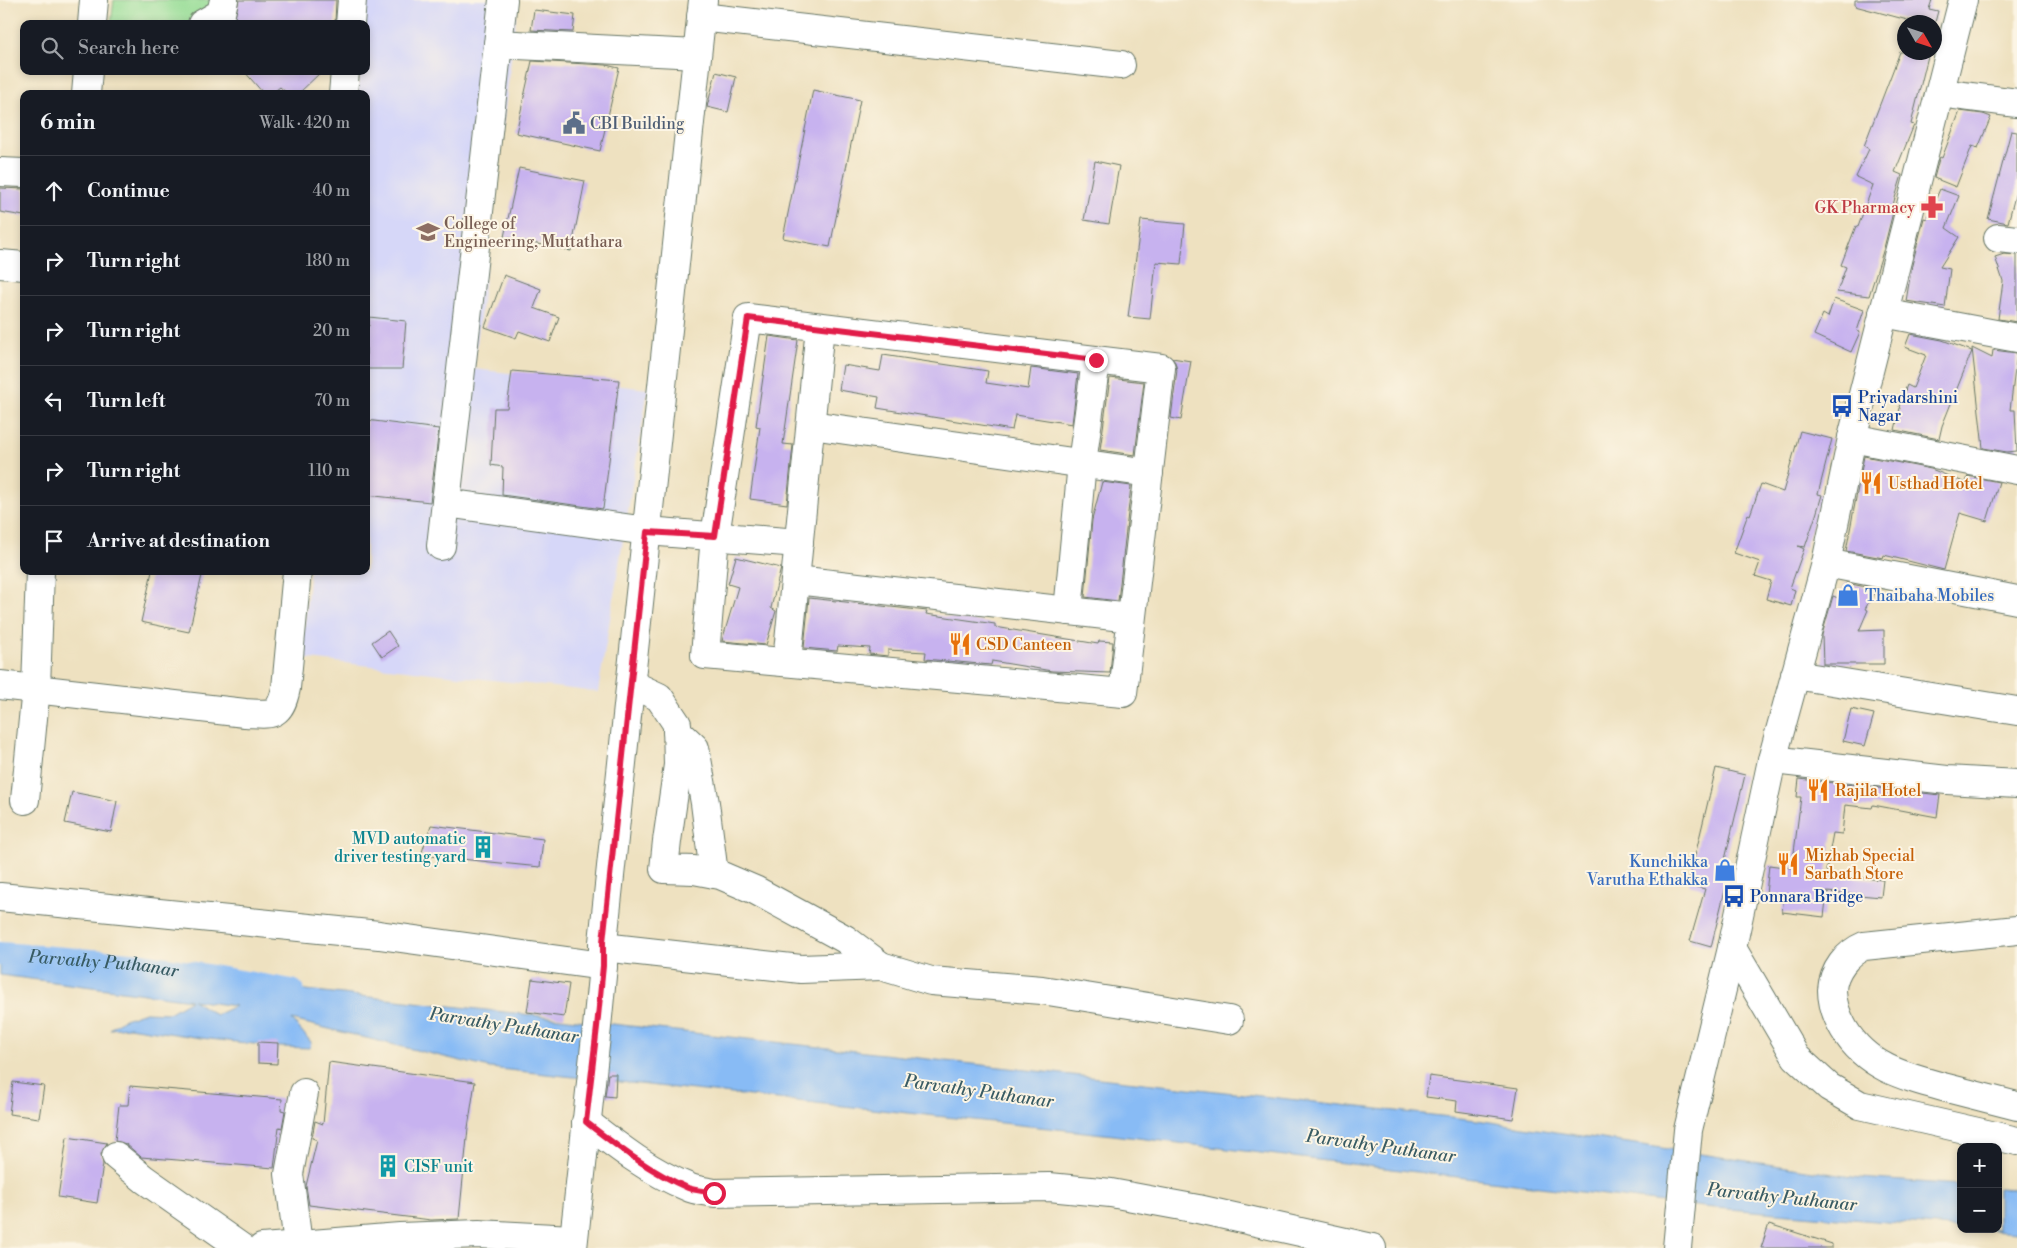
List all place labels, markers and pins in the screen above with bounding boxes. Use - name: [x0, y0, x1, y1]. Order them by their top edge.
- public building icon: CBI Building: [561, 110, 587, 136]
- place label: CBI Building: [590, 114, 685, 134]
- pharmacy icon: GK Pharmacy: [1919, 194, 1945, 220]
- place label: GK Pharmacy: [1814, 198, 1915, 218]
- place label: College of Engineering, Muttathara: [444, 214, 623, 252]
- school or university icon: College of Engineering, Muttathara: [415, 219, 441, 245]
- place label: Priyadarshini Nagar: [1858, 388, 1958, 426]
- bus stop icon: Priyadarshini Nagar: [1829, 393, 1855, 419]
- restaurant icon: Usthad Hotel: [1858, 470, 1884, 496]
- place label: Usthad Hotel: [1888, 474, 1983, 494]
- shop icon: Thaibaha Mobiles: [1835, 582, 1861, 608]
- place label: Thaibaha Mobiles: [1865, 586, 1994, 606]
- restaurant icon: CSD Canteen: [947, 631, 973, 657]
- place label: CSD Canteen: [976, 635, 1072, 655]
- restaurant icon: Rajila Hotel: [1805, 777, 1831, 803]
- place label: Rajila Hotel: [1835, 781, 1921, 801]
- place label: MVD automatic driver testing yard: [334, 829, 466, 867]
- building icon: MVD automatic driver testing yard: [470, 834, 496, 860]
- place label: Mizhab Special Sarbath Store: [1805, 846, 1915, 884]
- restaurant icon: Mizhab Special Sarbath Store: [1775, 851, 1801, 877]
- place label: Kunchikka Varutha Ethakka: [1586, 852, 1709, 890]
- shop icon: Kunchikka Varutha Ethakka: [1712, 857, 1738, 883]
- bus stop icon: Ponnara Bridge: [1721, 883, 1747, 909]
- place label: Ponnara Bridge: [1750, 887, 1863, 907]
- building icon: CISF unit: [375, 1153, 401, 1179]
- place label: CISF unit: [404, 1157, 474, 1177]

